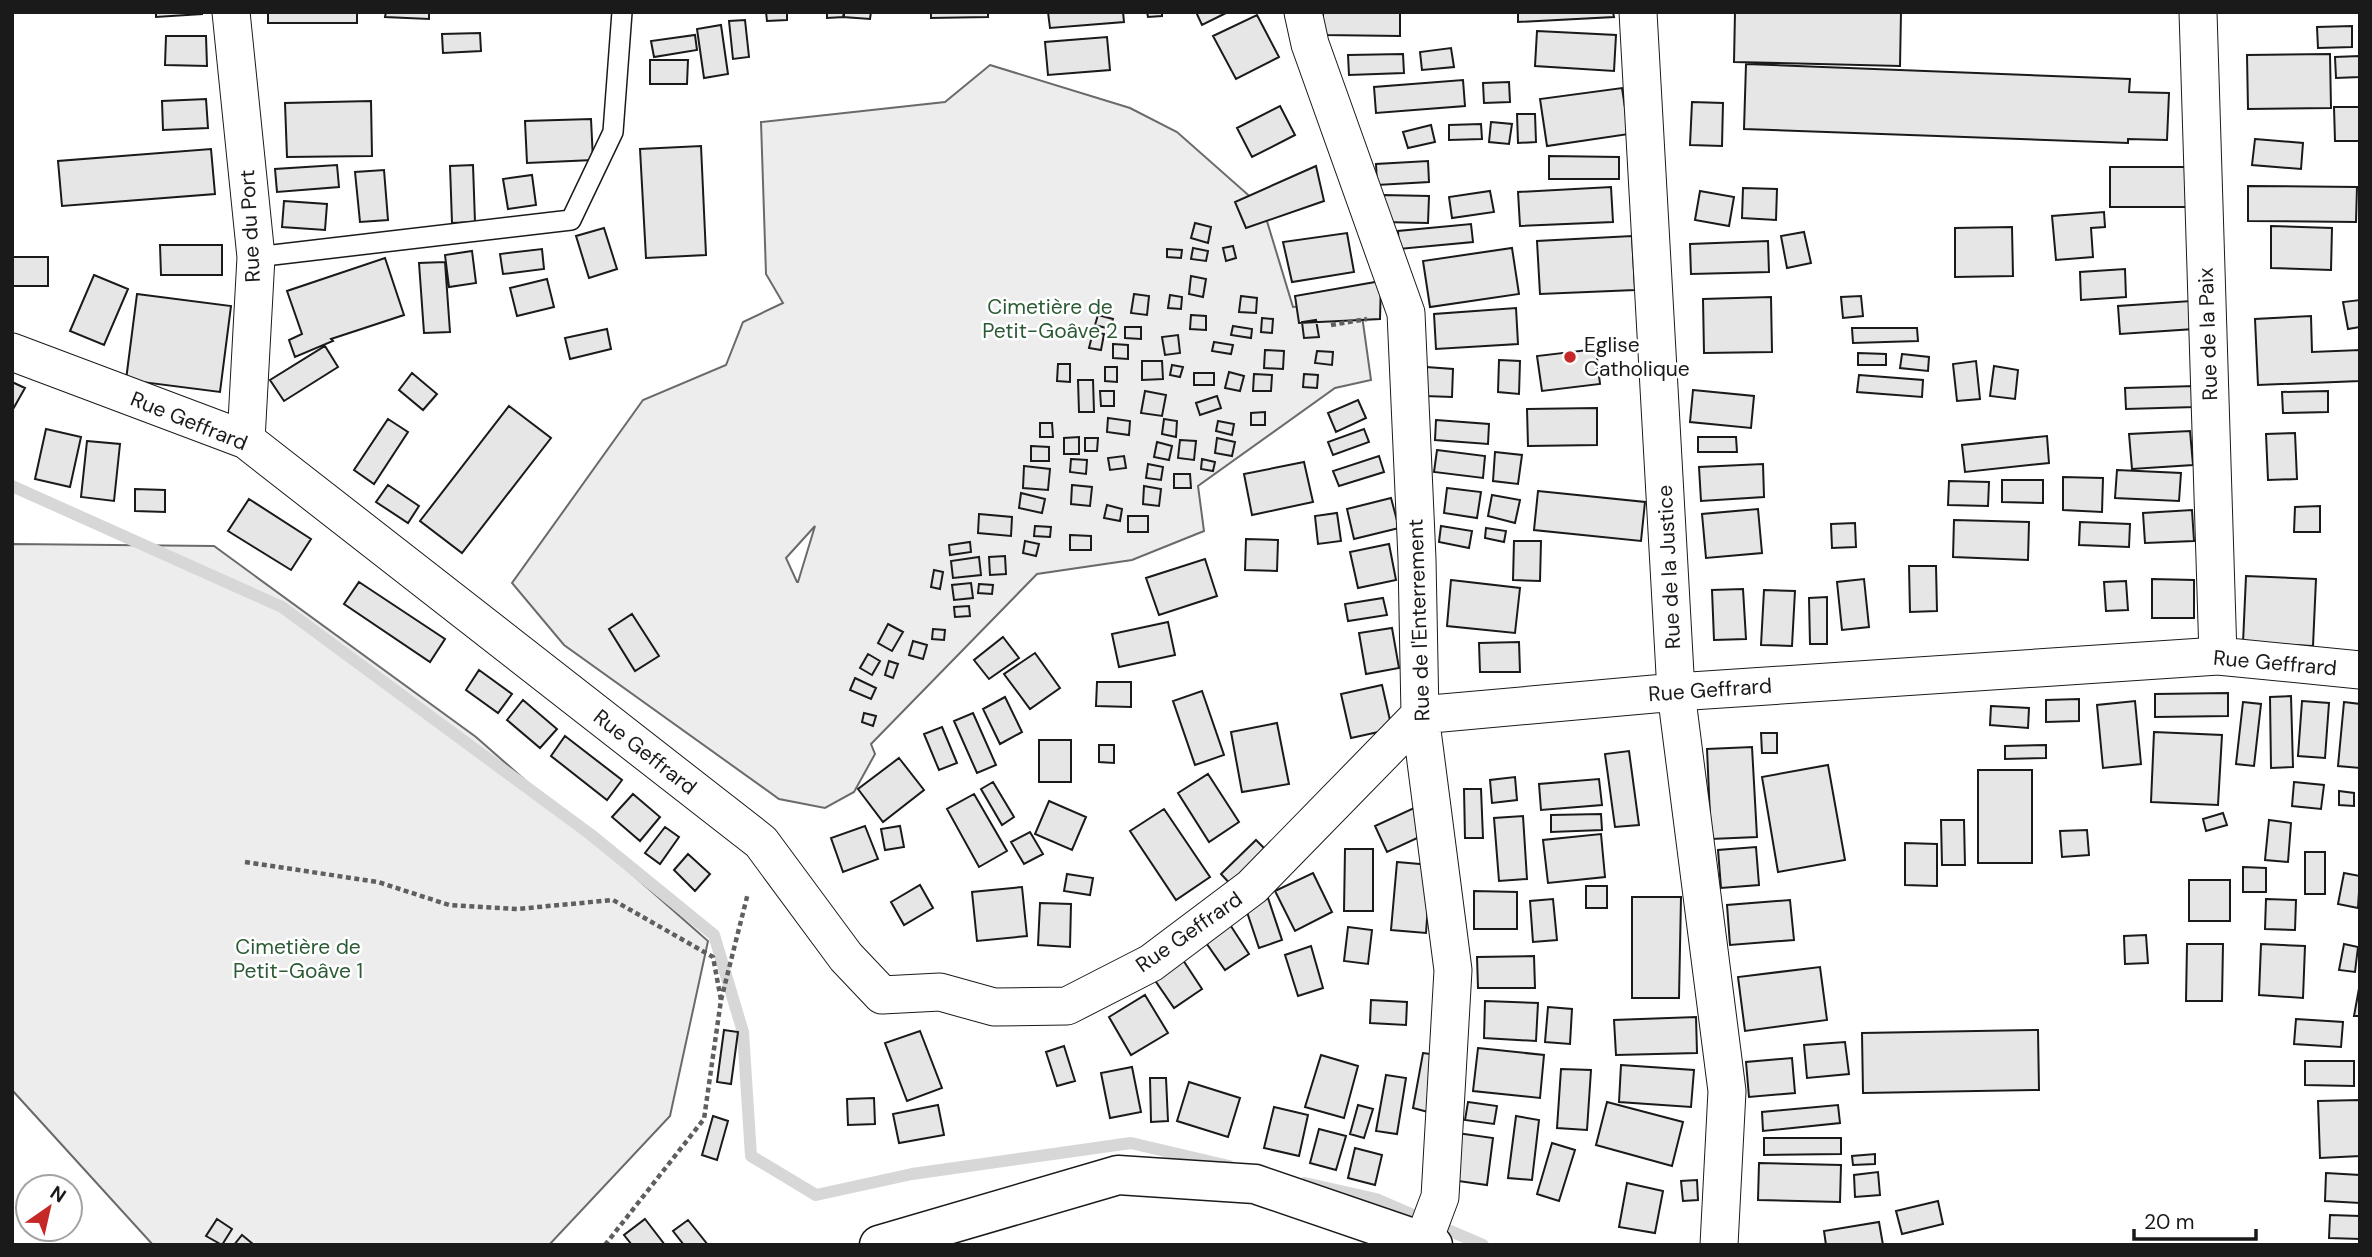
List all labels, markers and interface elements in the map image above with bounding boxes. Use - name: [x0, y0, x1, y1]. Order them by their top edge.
- street label: Rue du Port: [233, 169, 267, 283]
- street label: Rue de la Paix: [2192, 267, 2224, 401]
- park label: Cimetière de Petit-Goâve 2: [982, 293, 1118, 345]
- place label: Eglise Catholique: [1584, 331, 1690, 383]
- marker: Eglise Catholique: [1562, 349, 1578, 365]
- street label: Rue Geffrard: [126, 385, 252, 457]
- street label: Rue de la Justice: [1651, 484, 1687, 650]
- street label: Rue de l'Enterrement: [1401, 518, 1437, 722]
- street label: Rue Geffrard: [2212, 644, 2338, 682]
- street label: Rue Geffrard: [1647, 672, 1773, 708]
- street label: Rue Geffrard: [588, 703, 702, 801]
- street label: Rue Geffrard: [1130, 885, 1248, 979]
- park label: Cimetière de Petit-Goâve 1: [233, 933, 363, 985]
- north arrow: [14, 1173, 84, 1243]
- text: N: [45, 1180, 71, 1209]
- scale bar: [2134, 1198, 2256, 1242]
- text: 20 m: [2144, 1208, 2195, 1236]

